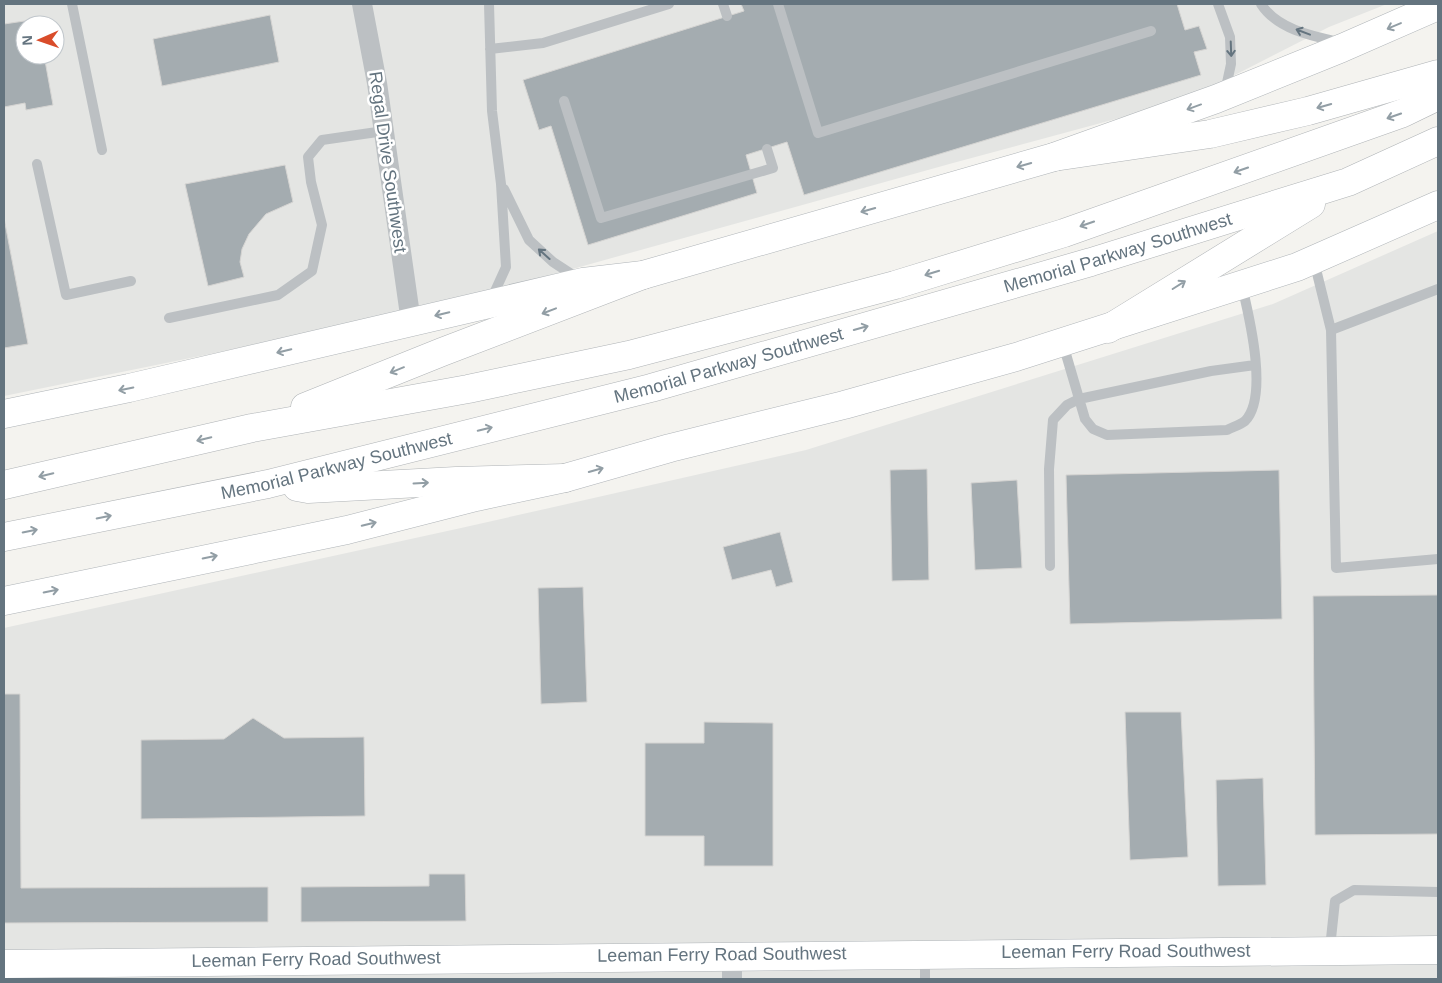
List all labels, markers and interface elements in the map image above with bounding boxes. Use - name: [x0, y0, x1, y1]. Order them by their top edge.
- north arrow: [15, 15, 65, 65]
- one-way arrow: [1386, 22, 1401, 31]
- one-way arrow: [1296, 27, 1311, 36]
- text: N: [19, 35, 35, 46]
- one-way arrow: [1226, 41, 1235, 57]
- street label: Regal Drive Southwest: [365, 70, 411, 254]
- one-way arrow: [1316, 102, 1332, 111]
- one-way arrow: [1187, 103, 1203, 112]
- one-way arrow: [1387, 112, 1402, 121]
- one-way arrow: [1017, 161, 1033, 171]
- one-way arrow: [1233, 166, 1249, 175]
- one-way arrow: [860, 206, 876, 216]
- street label: Memorial Parkway Southwest: [1001, 209, 1234, 297]
- one-way arrow: [1080, 220, 1095, 229]
- one-way arrow: [537, 248, 550, 260]
- one-way arrow: [925, 269, 941, 279]
- one-way arrow: [1172, 279, 1186, 289]
- one-way arrow: [541, 307, 557, 316]
- one-way arrow: [434, 310, 450, 319]
- one-way arrow: [853, 322, 869, 332]
- street label: Memorial Parkway Southwest: [612, 323, 846, 407]
- one-way arrow: [276, 347, 292, 356]
- one-way arrow: [390, 365, 405, 375]
- one-way arrow: [118, 385, 134, 394]
- one-way arrow: [476, 424, 492, 434]
- street label: Memorial Parkway Southwest: [219, 428, 454, 503]
- one-way arrow: [197, 435, 213, 444]
- one-way arrow: [587, 465, 603, 475]
- one-way arrow: [38, 471, 54, 480]
- one-way arrow: [413, 478, 429, 487]
- one-way arrow: [95, 511, 111, 521]
- one-way arrow: [361, 519, 377, 528]
- one-way arrow: [21, 526, 37, 536]
- one-way arrow: [202, 552, 218, 562]
- one-way arrow: [43, 586, 59, 595]
- street label: Leeman Ferry Road Southwest: [1001, 941, 1251, 962]
- street label: Leeman Ferry Road Southwest: [597, 943, 847, 966]
- street label: Leeman Ferry Road Southwest: [191, 948, 441, 971]

